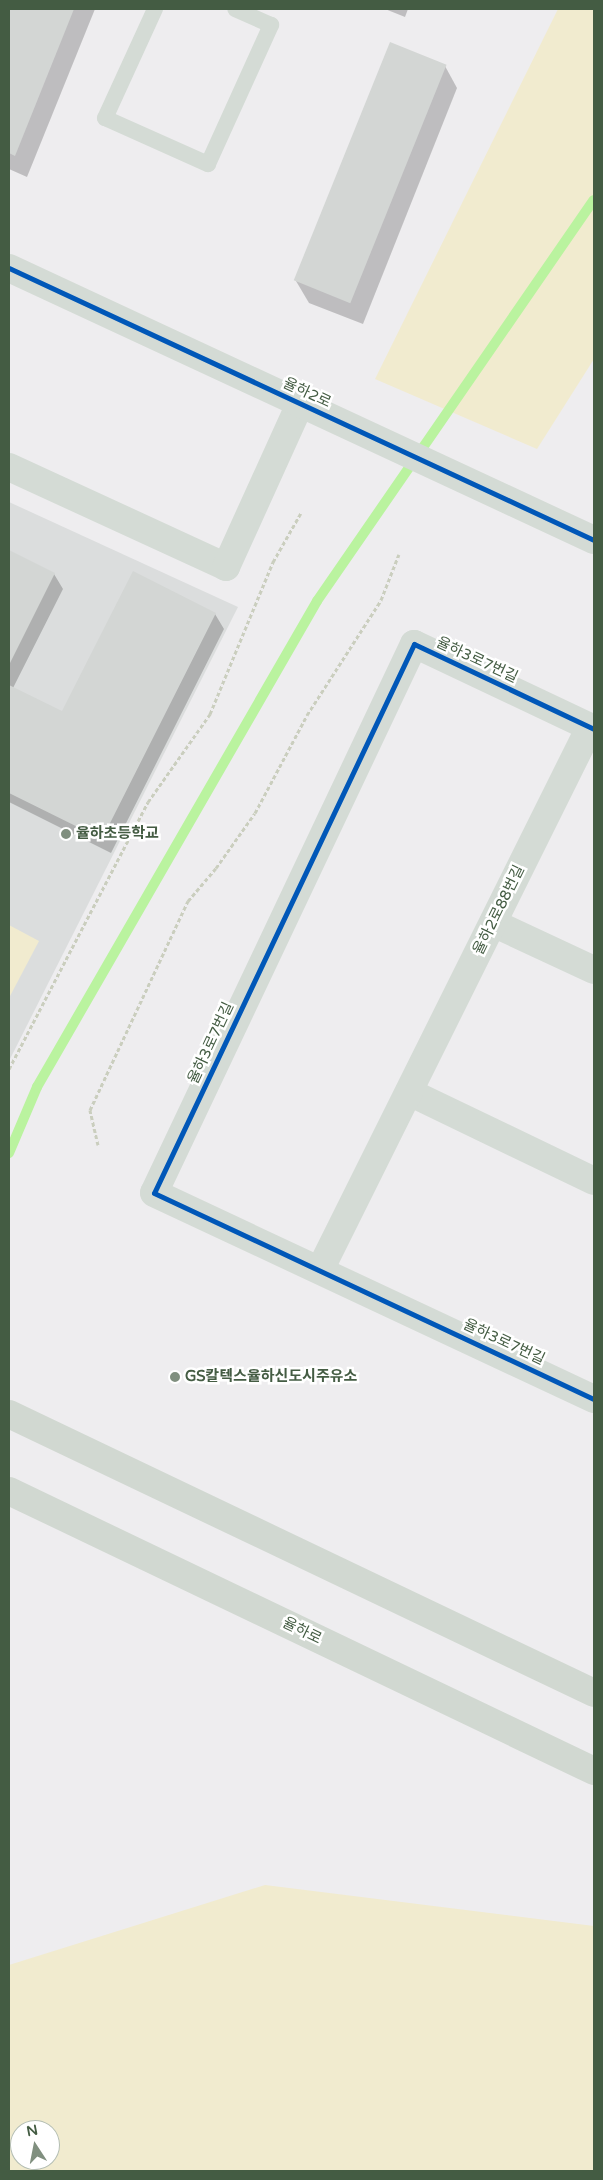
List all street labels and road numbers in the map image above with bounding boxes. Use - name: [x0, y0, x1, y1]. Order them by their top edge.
- street label: 율하2로: [280, 374, 334, 412]
- street label: 율하3로7번길: [433, 633, 521, 687]
- street label: 율하2로88번길: [470, 862, 528, 958]
- street label: 율하3로7번길: [184, 999, 238, 1087]
- street label: 율하3로7번길: [460, 1315, 548, 1369]
- street label: 율하로: [279, 1614, 325, 1648]

